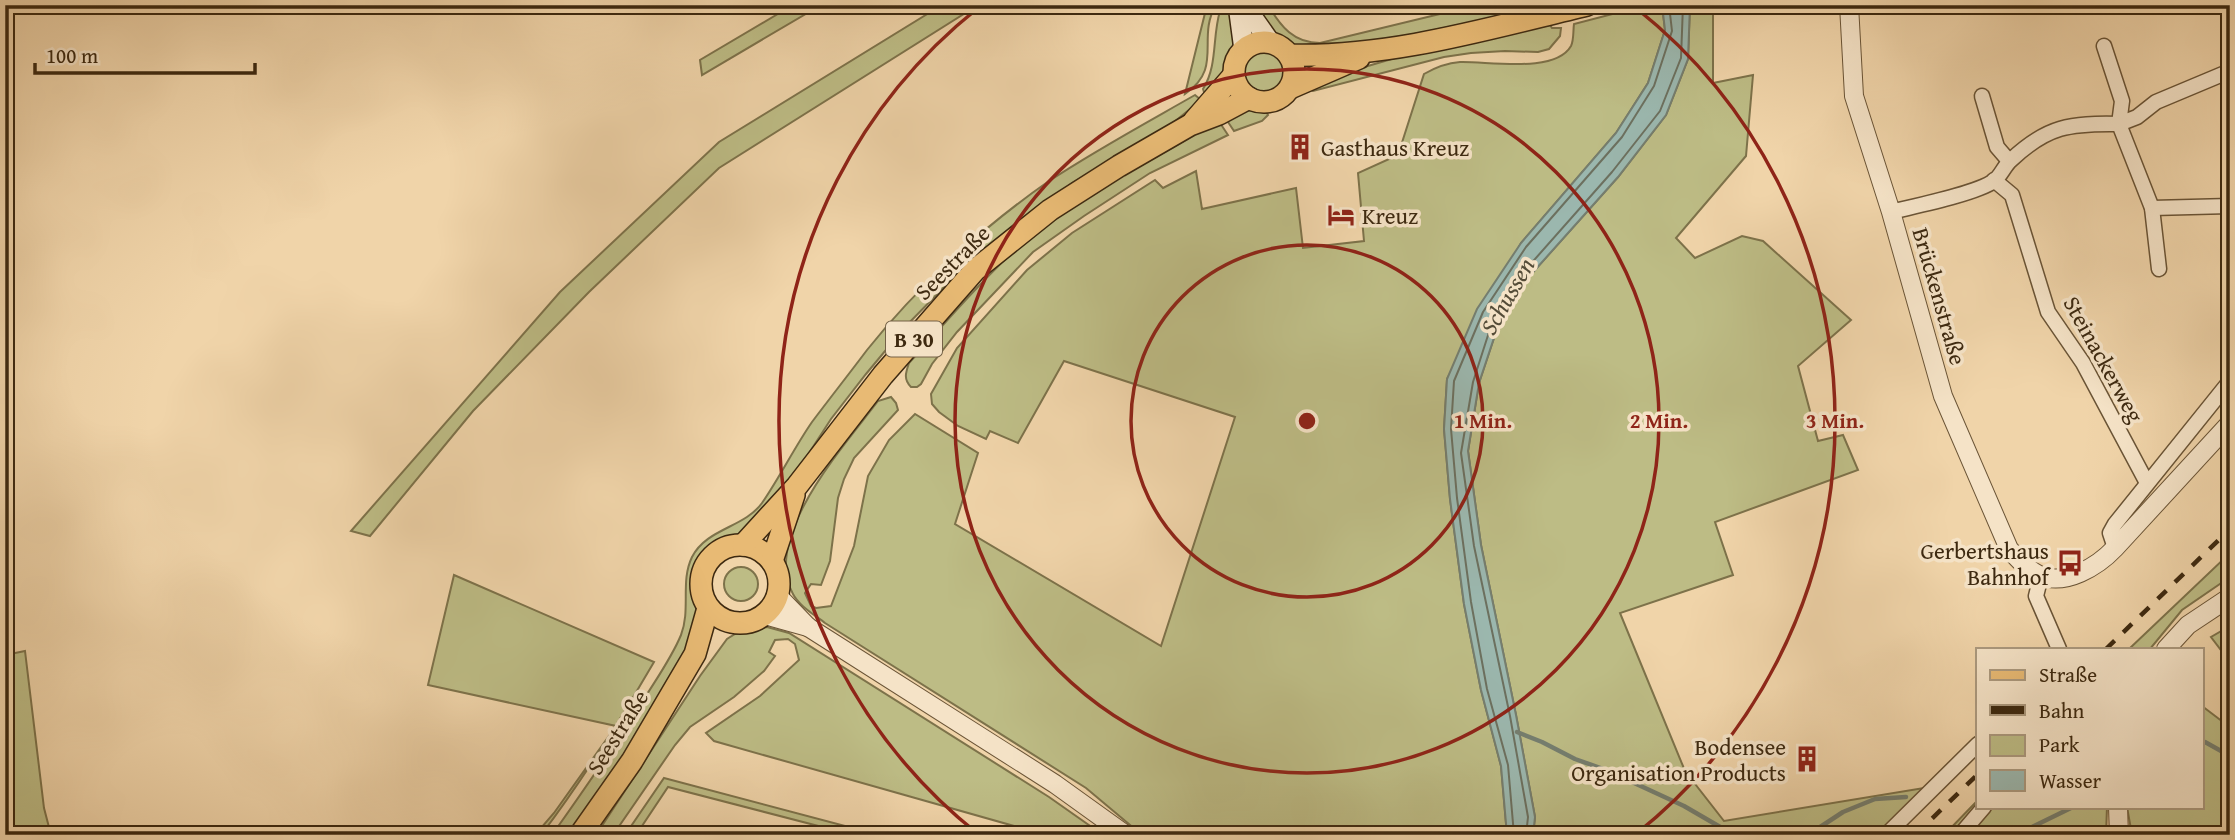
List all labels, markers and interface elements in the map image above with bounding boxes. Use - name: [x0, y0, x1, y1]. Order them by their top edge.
- scale bar: [35, 32, 256, 76]
- text: 100 m: [46, 40, 98, 71]
- place label: Gasthaus Kreuz: [1321, 131, 1469, 164]
- building icon: Gasthaus Kreuz: [1285, 132, 1315, 162]
- place label: Kreuz: [1362, 199, 1418, 232]
- hotel icon: Kreuz: [1326, 200, 1356, 230]
- street label: Seestraße: [907, 217, 997, 307]
- street label: Brückenstraße: [1905, 223, 1975, 369]
- water label: Schussen: [1471, 251, 1543, 341]
- street label: Steinackerweg: [2056, 290, 2153, 429]
- road number: B 30: [886, 322, 942, 356]
- text: 1 Min.: [1454, 405, 1512, 436]
- text: 2 Min.: [1630, 405, 1688, 436]
- text: 3 Min.: [1806, 405, 1864, 436]
- centre of rings: [1295, 409, 1319, 433]
- place label: Gerbertshaus Bahnhof: [1920, 534, 2052, 593]
- bus stop icon: Gerbertshaus Bahnhof: [2055, 548, 2085, 578]
- legend: [1976, 648, 2204, 808]
- text: Straße: [2039, 659, 2097, 690]
- street label: Seestraße: [578, 683, 656, 781]
- text: Bahn: [2039, 695, 2085, 726]
- text: Park: [2039, 729, 2080, 760]
- place label: Bodensee Organisation Products: [1571, 730, 1786, 789]
- building icon: Bodensee Organisation Products: [1792, 744, 1822, 774]
- text: Wasser: [2039, 765, 2101, 796]

